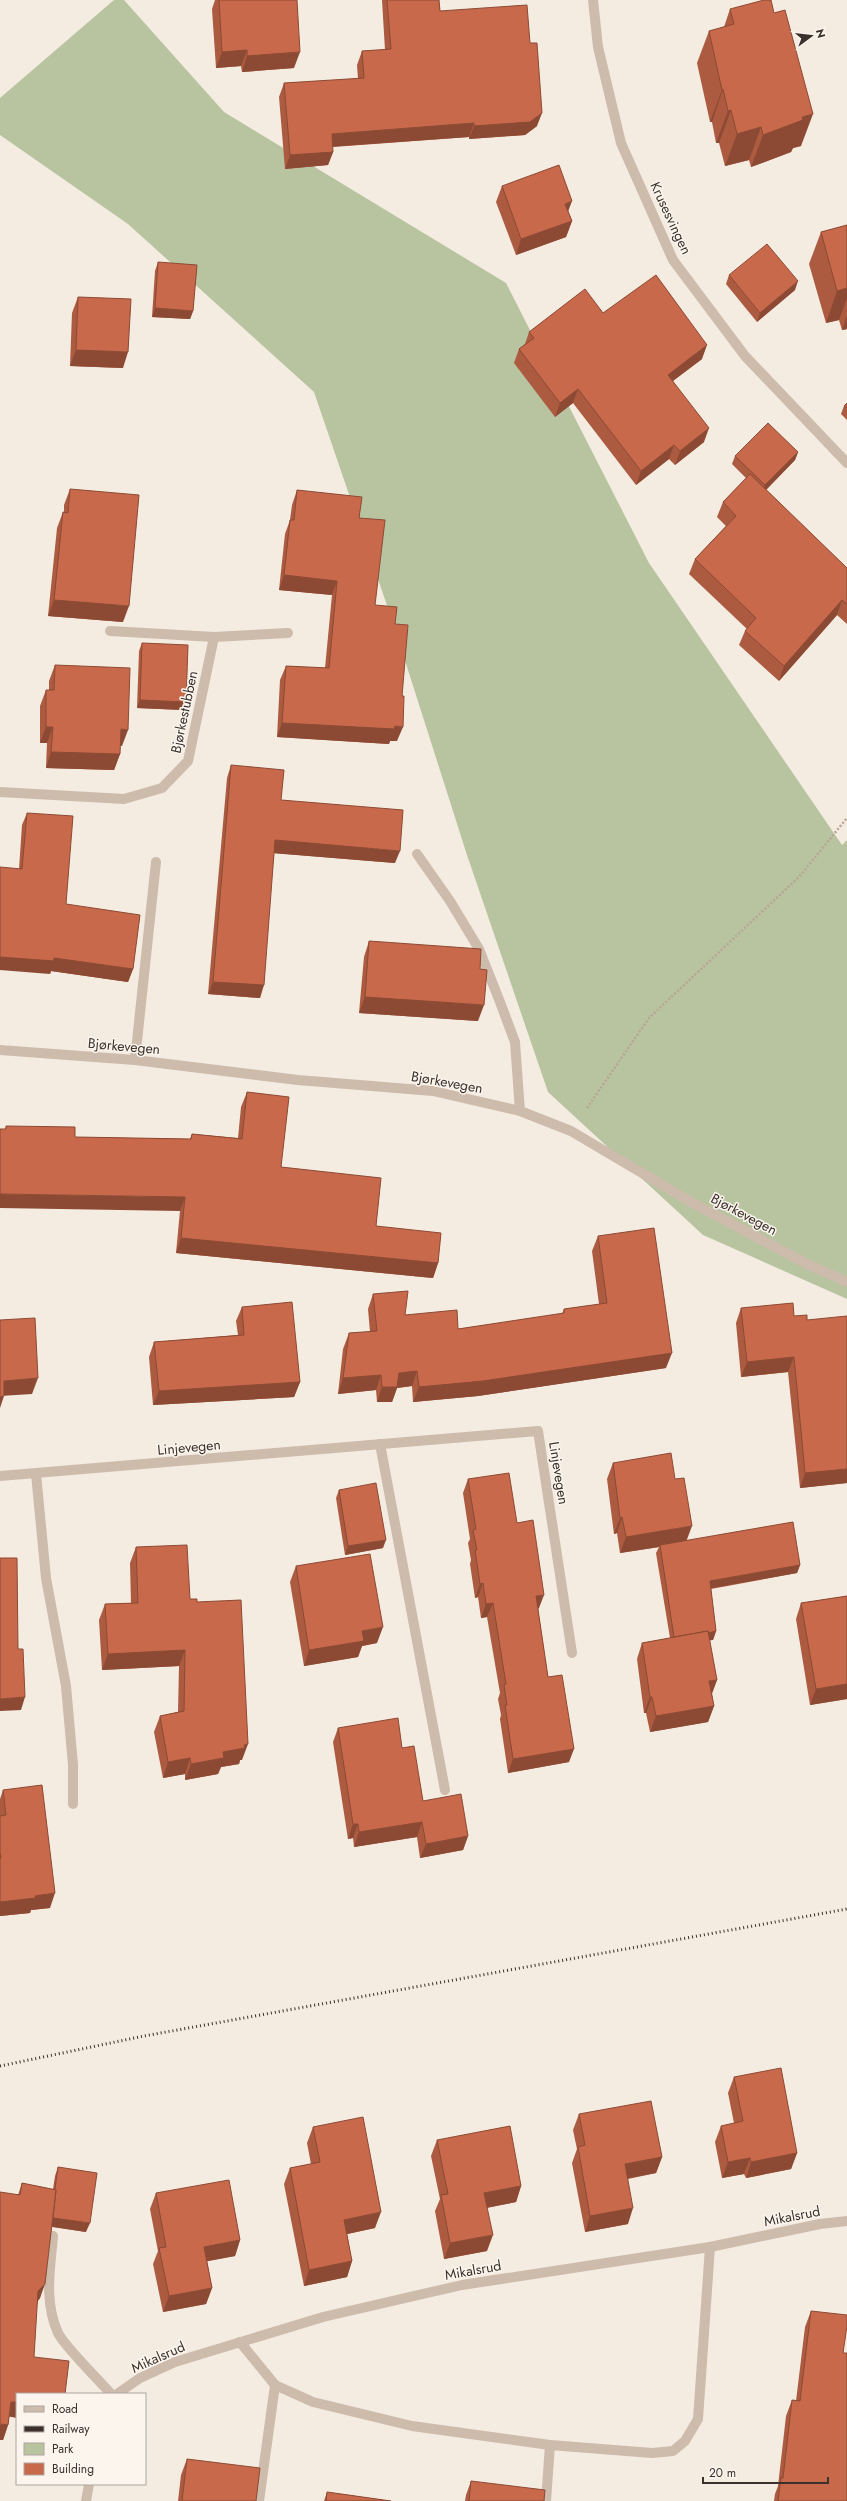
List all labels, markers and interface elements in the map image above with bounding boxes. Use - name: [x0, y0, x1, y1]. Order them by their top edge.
- north arrow: [791, 16, 831, 56]
- text: N: [812, 27, 830, 40]
- street label: Krusesvingen: [645, 178, 697, 258]
- street label: Bjørkestubben: [166, 669, 202, 755]
- street label: Bjørkevegen: [87, 1033, 161, 1059]
- street label: Bjørkevegen: [410, 1066, 484, 1098]
- street label: Bjørkevegen: [707, 1188, 781, 1240]
- street label: Linjevegen: [156, 1434, 222, 1460]
- street label: Linjevegen: [544, 1440, 574, 1506]
- street label: Mikalsrud: [762, 2201, 822, 2231]
- street label: Mikalsrud: [443, 2255, 503, 2285]
- street label: Mikalsrud: [128, 2336, 188, 2378]
- legend: [16, 2393, 146, 2485]
- text: Road: [52, 2400, 78, 2418]
- text: Railway: [52, 2420, 90, 2438]
- text: Park: [52, 2440, 74, 2458]
- scale bar: [703, 2459, 828, 2485]
- text: Building: [52, 2460, 94, 2478]
- text: 20 m: [709, 2464, 736, 2482]

